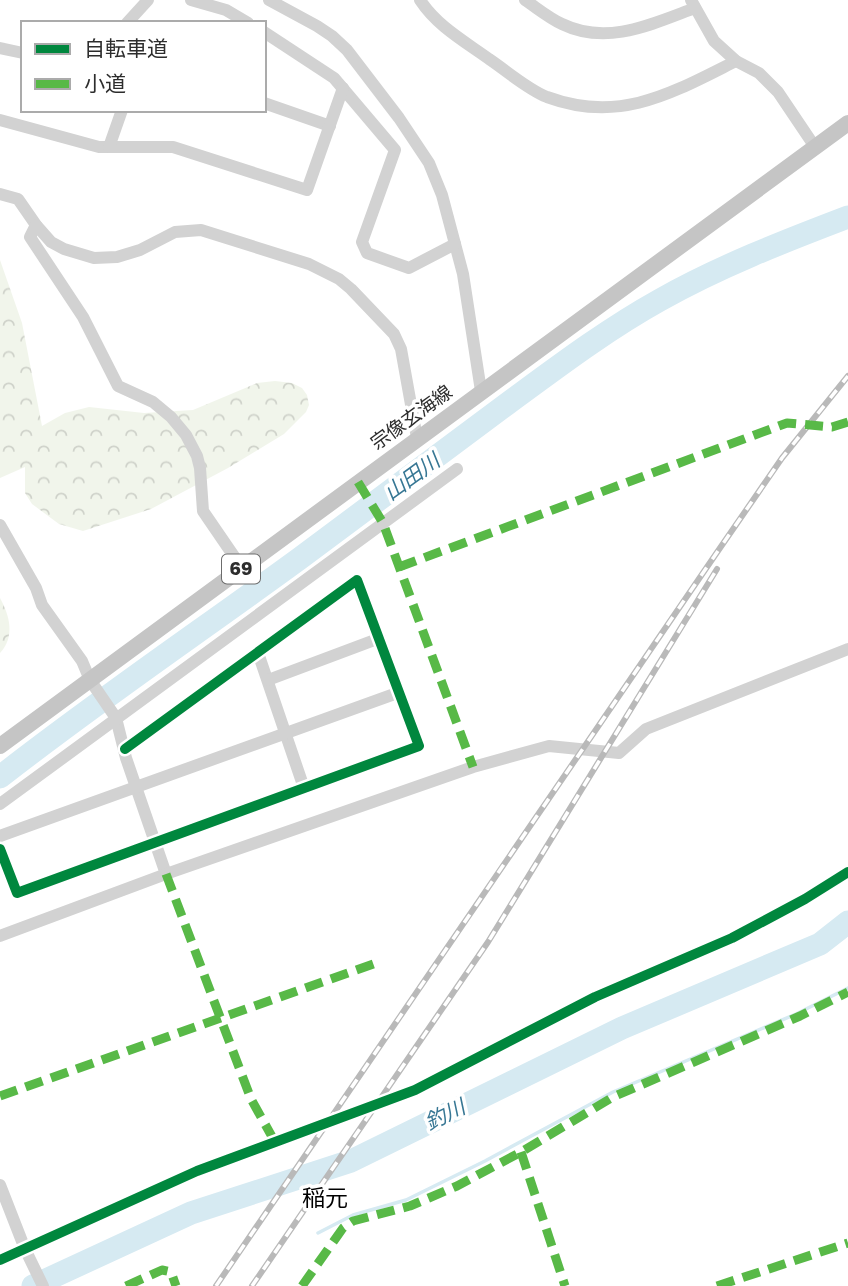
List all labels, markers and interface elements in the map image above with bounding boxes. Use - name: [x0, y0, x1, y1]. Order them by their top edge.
- legend: [21, 21, 266, 112]
- text: 自転車道: [84, 35, 168, 61]
- text: 小道: [84, 70, 126, 96]
- street label: 宗像玄海線: [366, 379, 456, 454]
- water label: 山田川: [378, 446, 446, 505]
- road number: 69: [222, 554, 260, 584]
- water label: 釣川: [420, 1092, 471, 1135]
- district label: 稲元: [302, 1183, 348, 1211]

